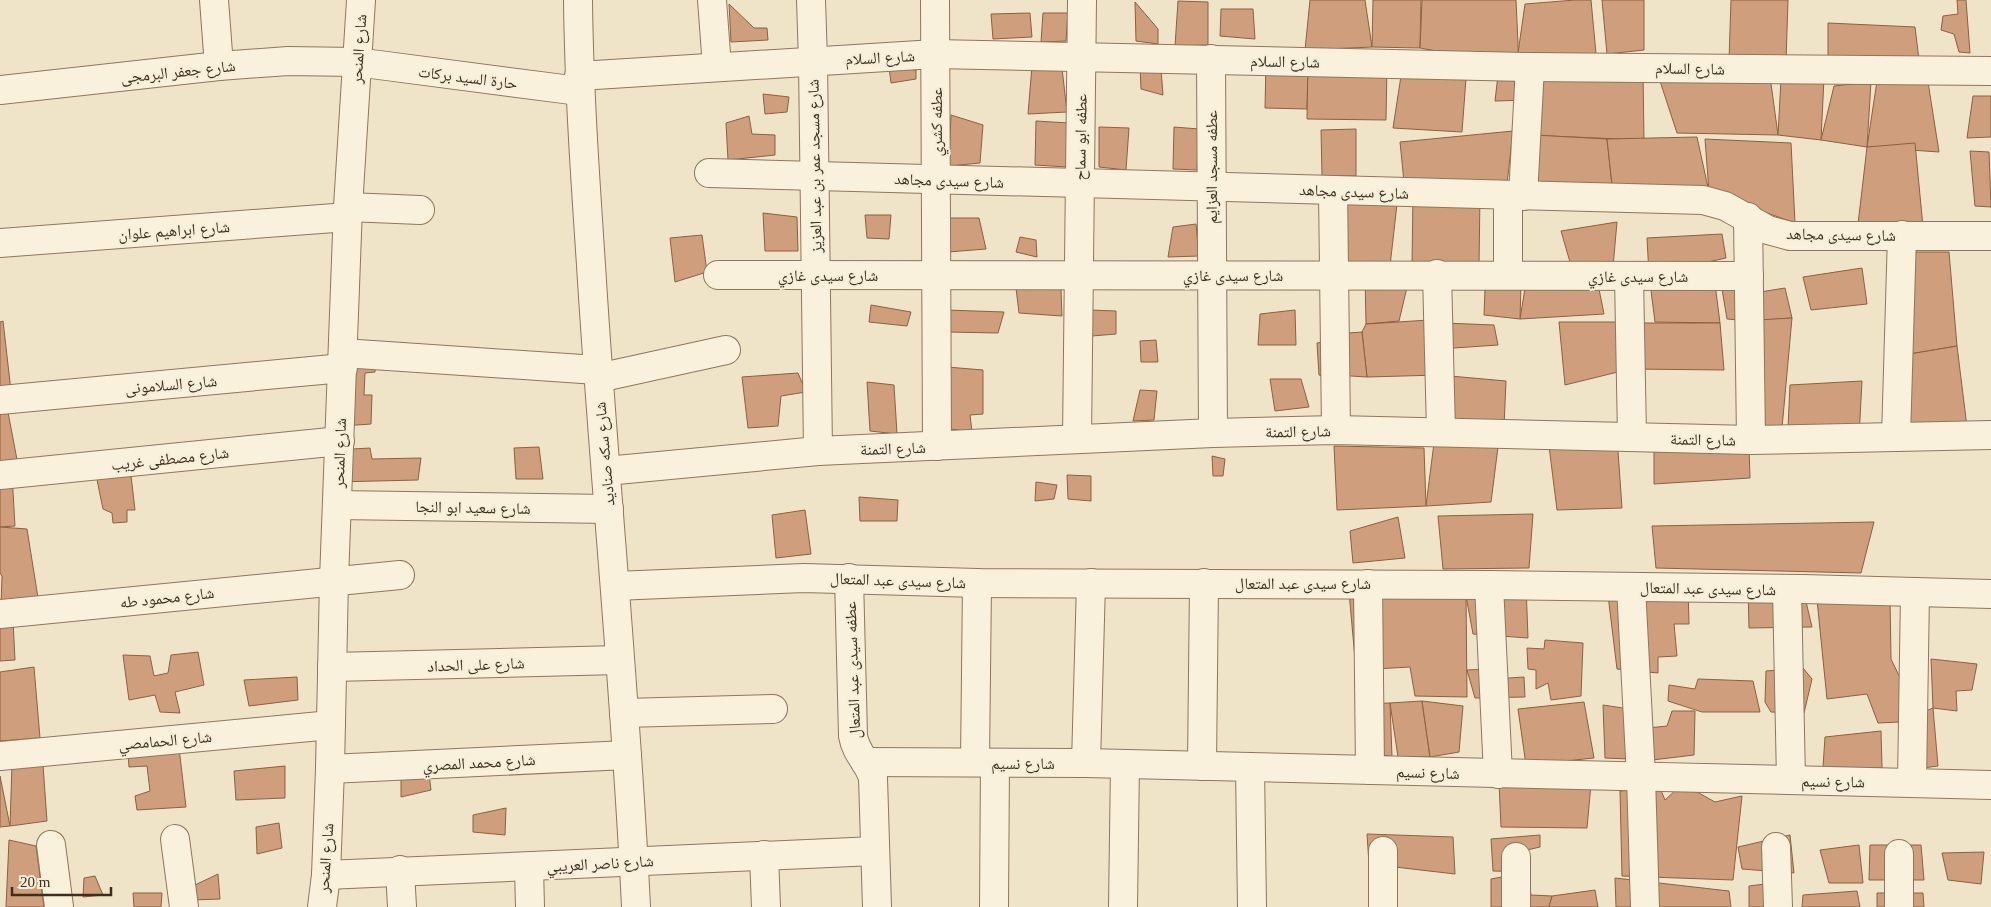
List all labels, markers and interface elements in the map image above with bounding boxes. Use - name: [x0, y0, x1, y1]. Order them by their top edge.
- street label: شارع المنحر: [348, 14, 371, 86]
- street label: شارع السلام: [845, 47, 915, 70]
- street label: شارع السلام: [1250, 52, 1320, 73]
- street label: شارع جعفر البرمجى: [120, 57, 236, 88]
- street label: شارع السلام: [1655, 59, 1725, 80]
- street label: حارة السيد بركات: [417, 63, 519, 93]
- street label: شارع مسجد عمر بن عبد العزيز: [804, 79, 827, 254]
- street label: عطفه كشري: [928, 87, 949, 157]
- street label: عطفه ابو سماح: [1071, 94, 1092, 180]
- street label: عطفه مسجد العزايم: [1203, 110, 1222, 224]
- street label: شارع سيدى مجاهد: [894, 170, 1004, 193]
- street label: شارع سيدى مجاهد: [1299, 181, 1409, 204]
- street label: شارع ابراهيم علوان: [118, 218, 231, 245]
- street label: شارع سيدى مجاهد: [1786, 225, 1896, 246]
- street label: شارع سيدى غازي: [778, 267, 878, 288]
- street label: شارع سيدى غازي: [1183, 267, 1283, 288]
- street label: شارع سيدى غازي: [1588, 268, 1688, 289]
- street label: شارع السلامونى: [124, 372, 218, 399]
- street label: شارع سكه صناديد: [591, 401, 620, 507]
- street label: شارع المنحر: [330, 418, 351, 489]
- street label: شارع التمنة: [1265, 422, 1331, 443]
- street label: شارع التمنة: [1670, 430, 1736, 451]
- street label: شارع التمنة: [860, 439, 926, 460]
- street label: شارع مصطفى غريب: [110, 444, 230, 475]
- street label: شارع سعيد ابو النجا: [415, 498, 531, 519]
- street label: شارع سيدى عبد المتعال: [830, 570, 966, 593]
- street label: شارع سيدى عبد المتعال: [1235, 575, 1371, 594]
- street label: شارع سيدى عبد المتعال: [1640, 579, 1776, 600]
- street label: شارع محمود طه: [119, 584, 215, 613]
- street label: عطفه سيدى عبد المتعال: [842, 601, 865, 739]
- street label: شارع على الحداد: [427, 654, 525, 677]
- street label: شارع الحمامصي: [118, 728, 213, 757]
- street label: شارع محمد المصري: [422, 751, 536, 778]
- street label: شارع نسيم: [991, 755, 1055, 774]
- street label: شارع نسيم: [1396, 763, 1460, 784]
- street label: شارع نسيم: [1801, 772, 1865, 793]
- street label: شارع المنحر: [315, 823, 338, 895]
- street label: شارع ناصر العريبي: [546, 852, 654, 879]
- scale bar: [12, 864, 111, 896]
- text: 20 m: [20, 874, 51, 890]

